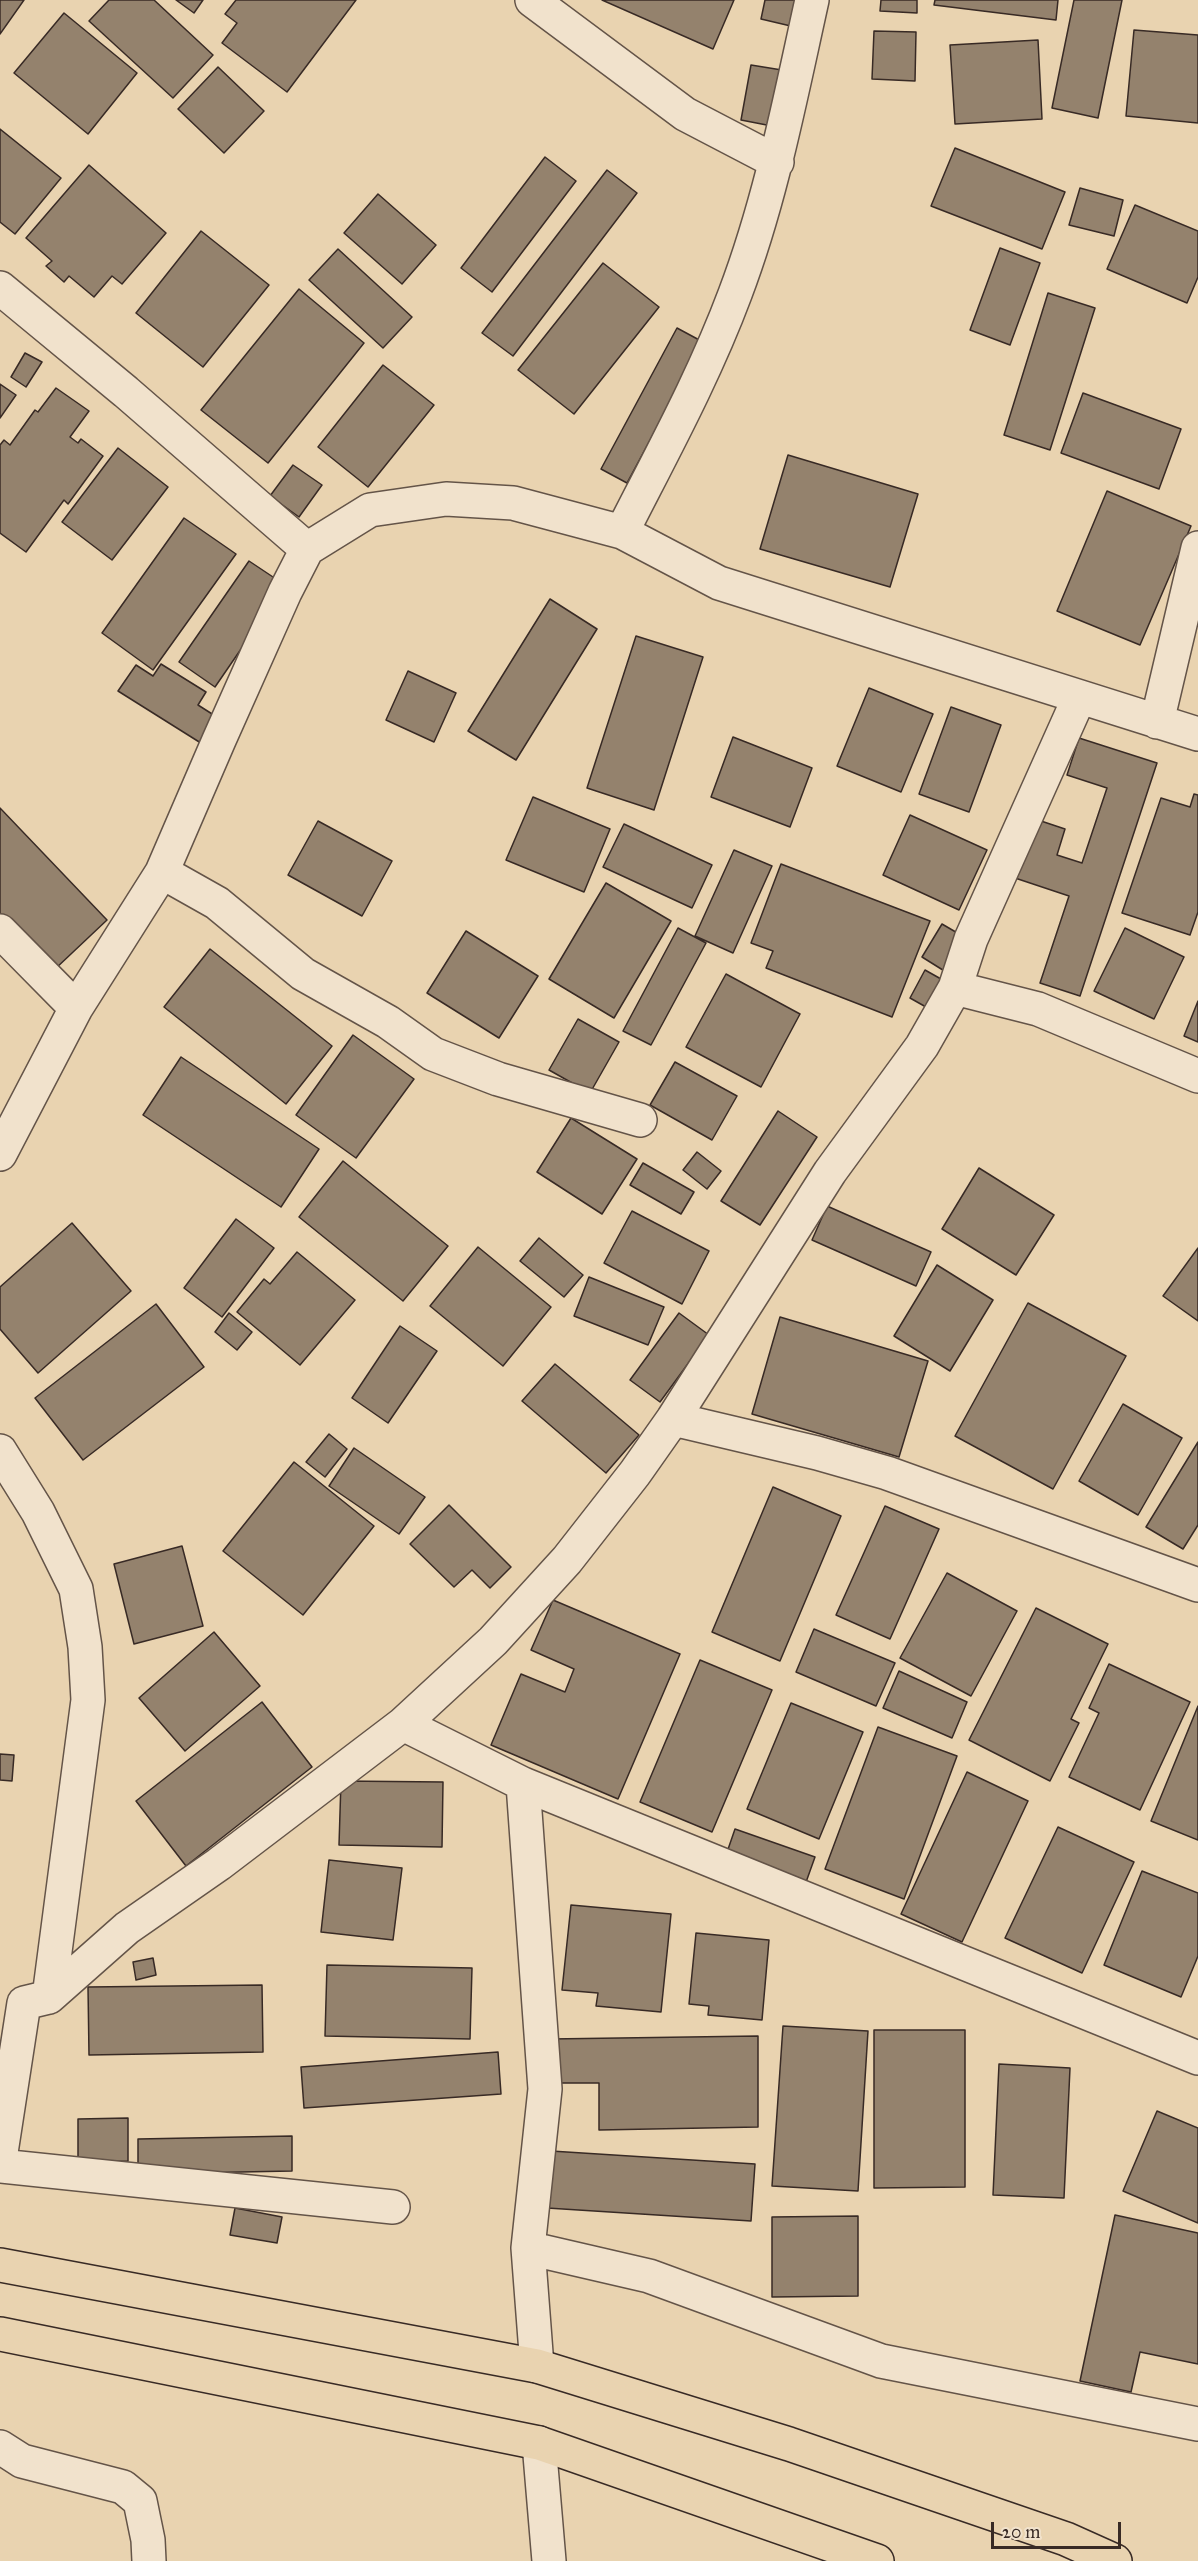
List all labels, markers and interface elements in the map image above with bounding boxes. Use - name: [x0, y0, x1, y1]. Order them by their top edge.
- scale bar: [994, 2510, 1124, 2548]
- text: 20 m: [1002, 2521, 1040, 2543]

